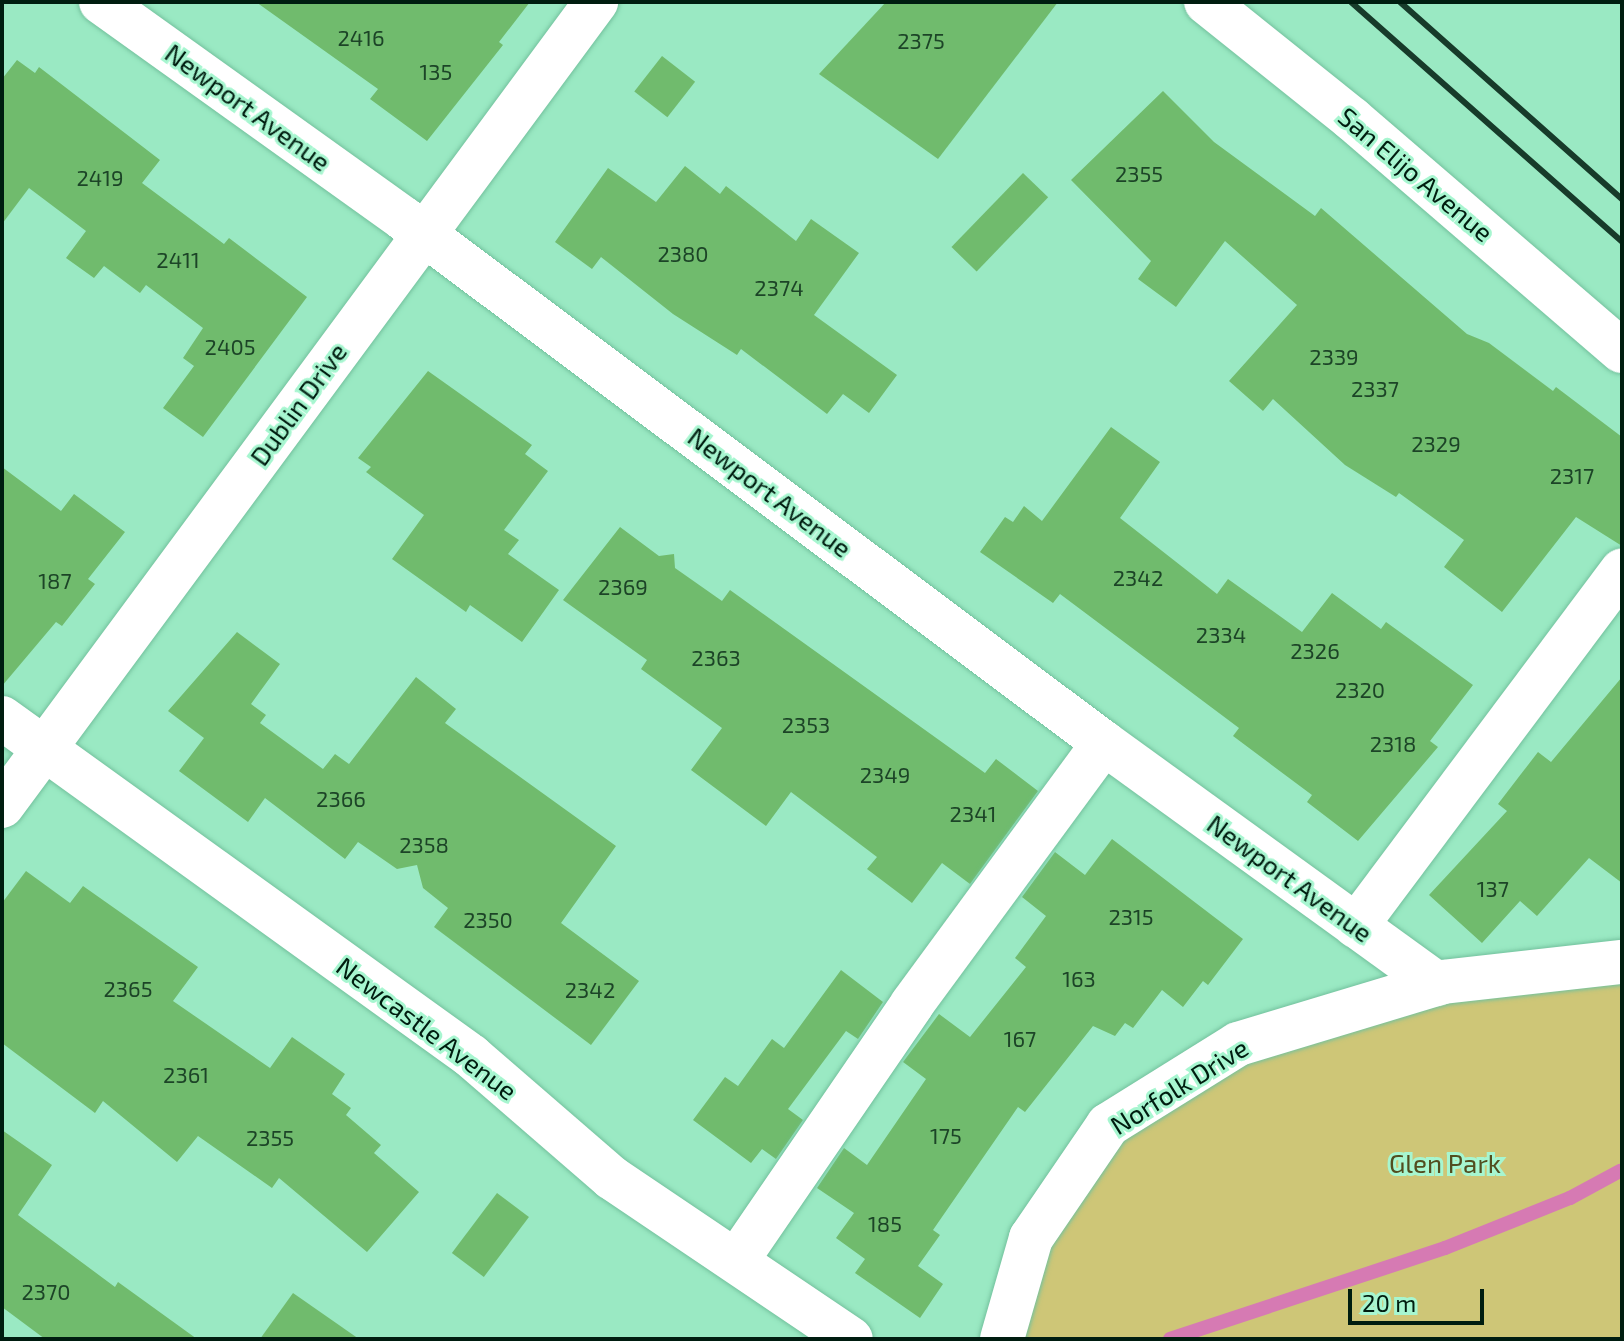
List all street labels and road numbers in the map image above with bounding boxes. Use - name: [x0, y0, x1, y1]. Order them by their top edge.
- street label: Newport Avenue: [159, 37, 337, 177]
- street label: San Elijo Avenue: [1332, 100, 1500, 248]
- street label: Dublin Drive: [243, 337, 353, 471]
- street label: Newport Avenue: [682, 420, 858, 564]
- street label: Newport Avenue: [1201, 808, 1379, 948]
- street label: Newcastle Avenue: [330, 950, 524, 1106]
- street label: Norfolk Drive: [1104, 1031, 1254, 1141]

